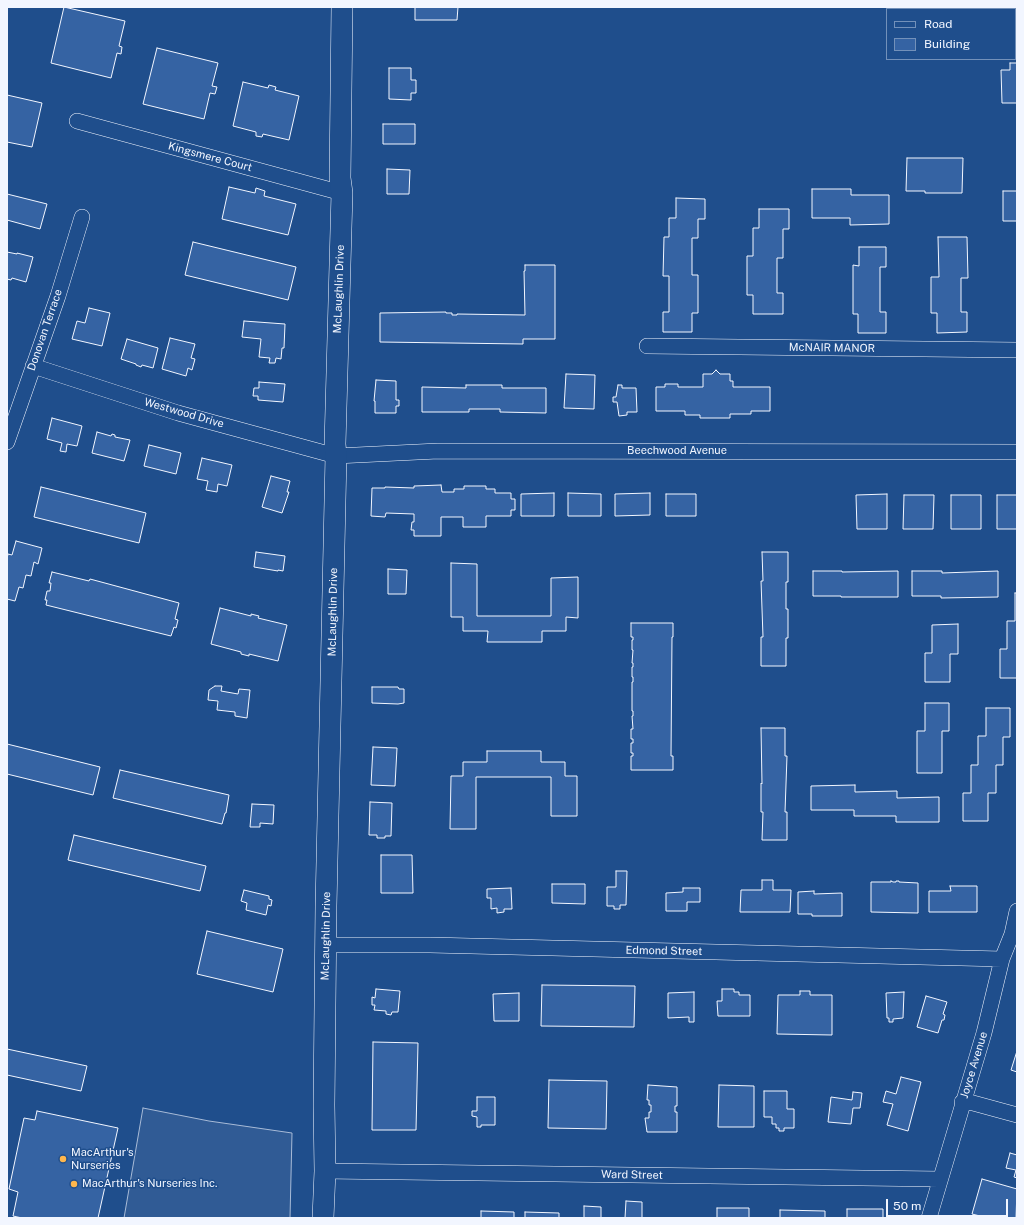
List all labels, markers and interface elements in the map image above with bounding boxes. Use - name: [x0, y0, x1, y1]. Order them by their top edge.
- legend: [886, 8, 1016, 60]
- text: Road: [924, 17, 952, 31]
- text: Building: [924, 37, 970, 51]
- street label: Kingsmere Court: [167, 139, 253, 175]
- street label: McLaughlin Drive: [331, 244, 347, 334]
- street label: Donovan Terrace: [25, 287, 65, 373]
- street label: McNAIR MANOR: [789, 341, 875, 355]
- street label: Westwood Drive: [143, 395, 225, 431]
- street label: Beechwood Avenue: [627, 444, 727, 458]
- street label: McLaughlin Drive: [326, 567, 340, 657]
- street label: McLaughlin Drive: [319, 891, 333, 981]
- street label: Edmond Street: [625, 944, 703, 958]
- street label: Joyce Avenue: [958, 1030, 990, 1100]
- place label: MacArthur's Nurseries: [71, 1146, 134, 1172]
- marker: MacArthur's Nurseries: [58, 1154, 68, 1164]
- street label: Ward Street: [601, 1168, 663, 1182]
- place label: MacArthur's Nurseries Inc.: [82, 1177, 217, 1191]
- marker: MacArthur's Nurseries Inc.: [69, 1179, 79, 1189]
- scale bar: [888, 1191, 1010, 1217]
- text: 50 m: [893, 1199, 921, 1213]

